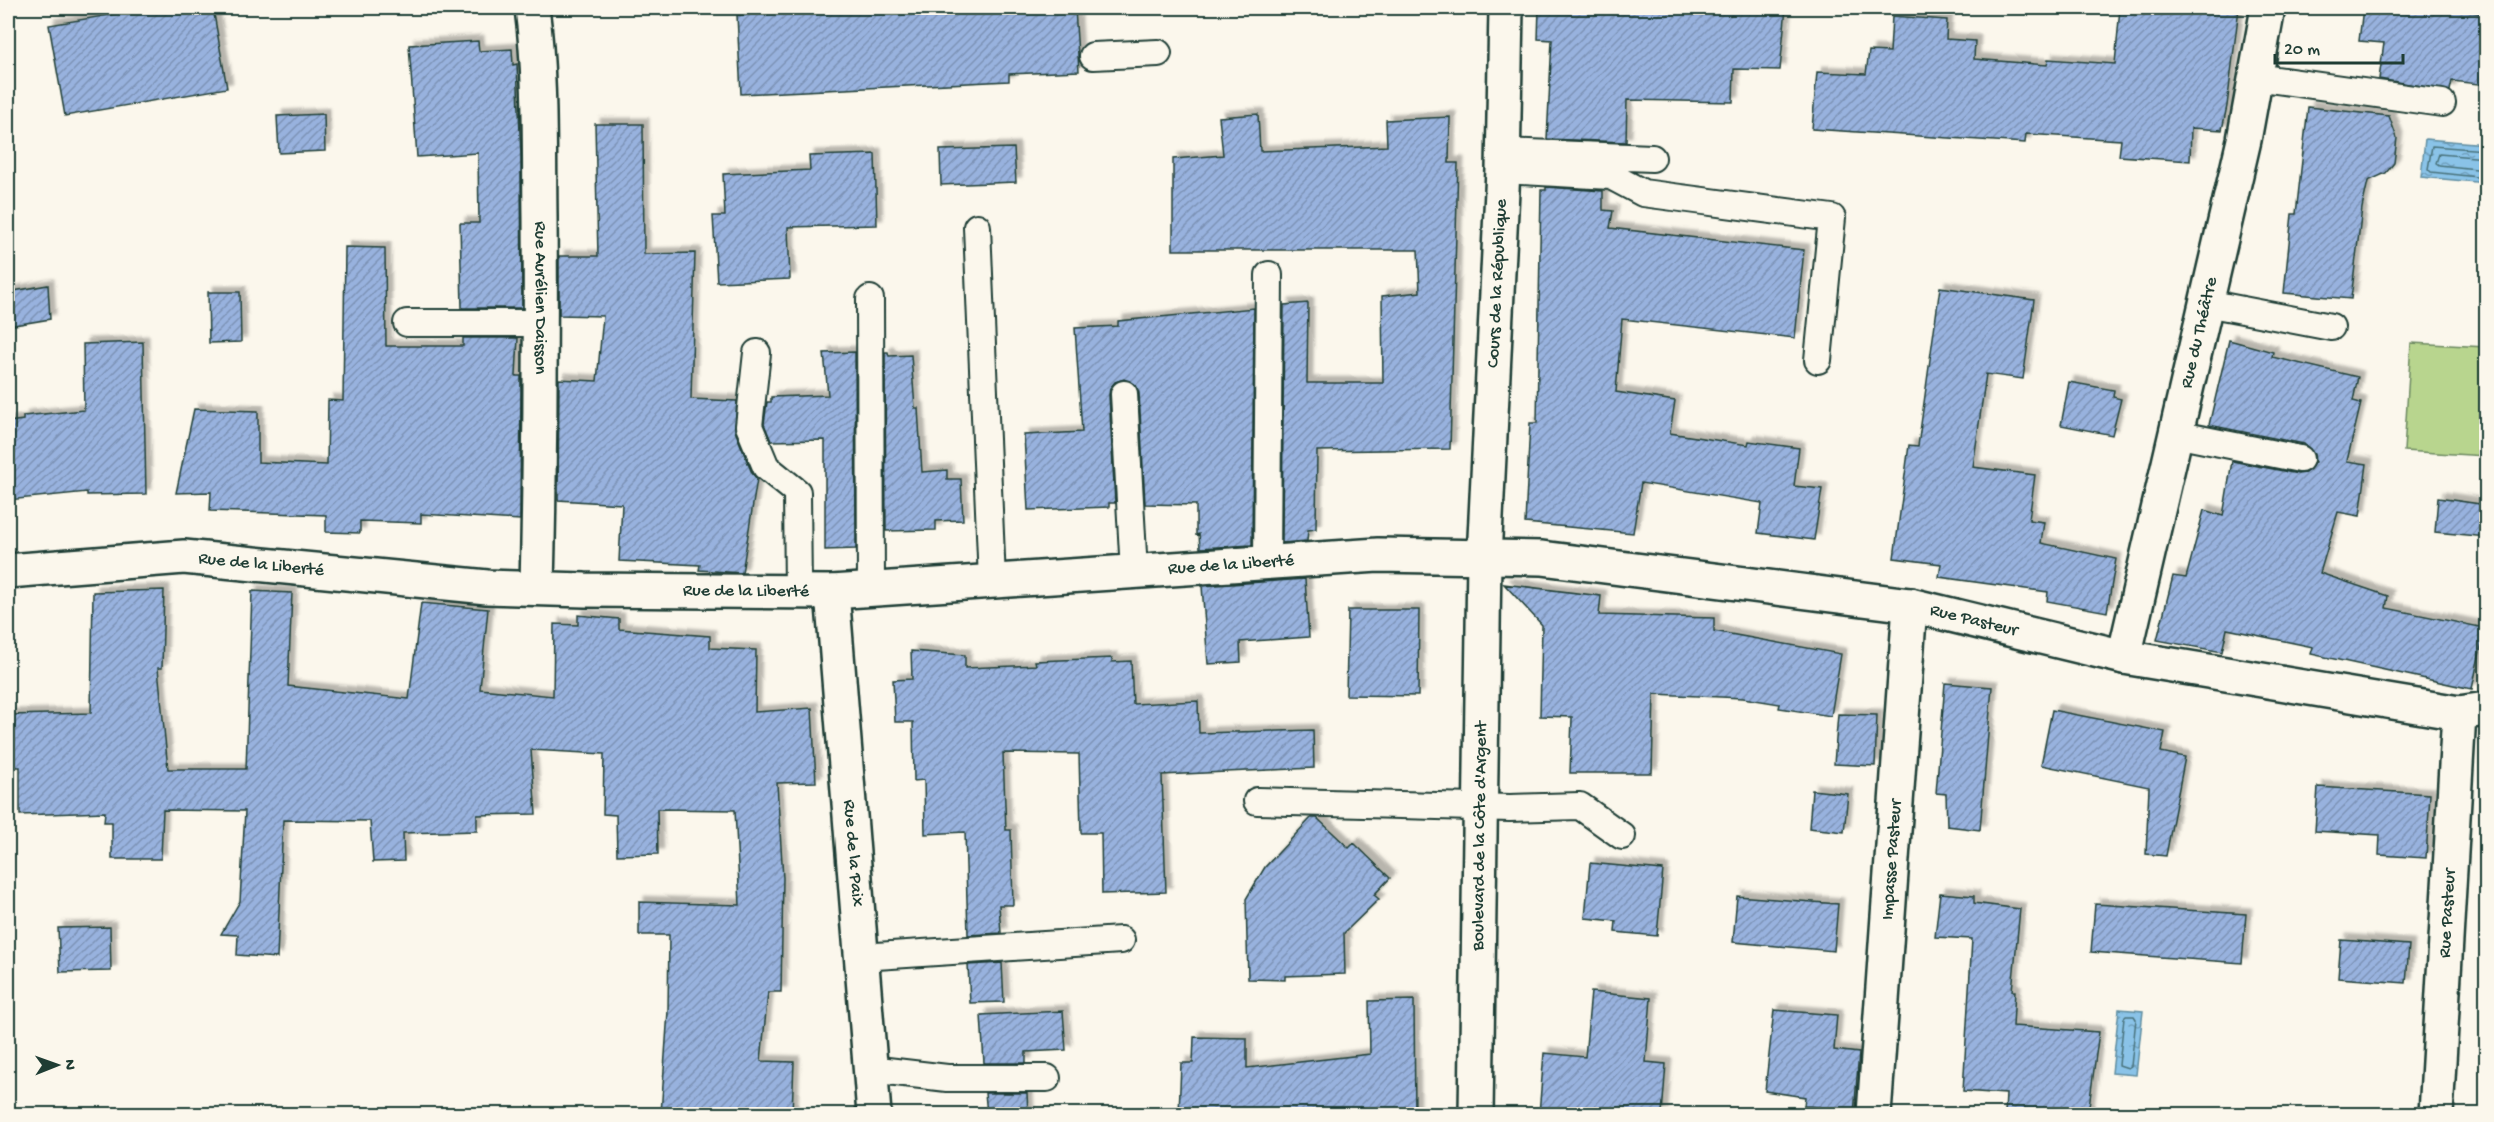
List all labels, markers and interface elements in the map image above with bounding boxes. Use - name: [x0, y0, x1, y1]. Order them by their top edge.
- scale bar: [2275, 27, 2402, 65]
- text: 20 m: [2284, 40, 2320, 61]
- street label: Cours de la République: [1483, 198, 1512, 368]
- street label: Rue Aurélien Daisson: [530, 221, 551, 375]
- street label: Rue du Théâtre: [2176, 274, 2223, 390]
- street label: Rue de la Liberté: [197, 548, 326, 581]
- street label: Rue de la Liberté: [1167, 550, 1295, 580]
- street label: Rue de la Liberté: [683, 580, 810, 602]
- street label: Rue Pasteur: [1928, 600, 2021, 642]
- street label: Boulevard de la Côte d'Argent: [1468, 720, 1492, 952]
- street label: Impasse Pasteur: [1877, 797, 1907, 921]
- street label: Rue de la Paix: [838, 799, 868, 908]
- street label: Rue Pasteur: [2434, 866, 2461, 959]
- north arrow: [27, 1035, 87, 1095]
- text: N: [59, 1059, 78, 1071]

